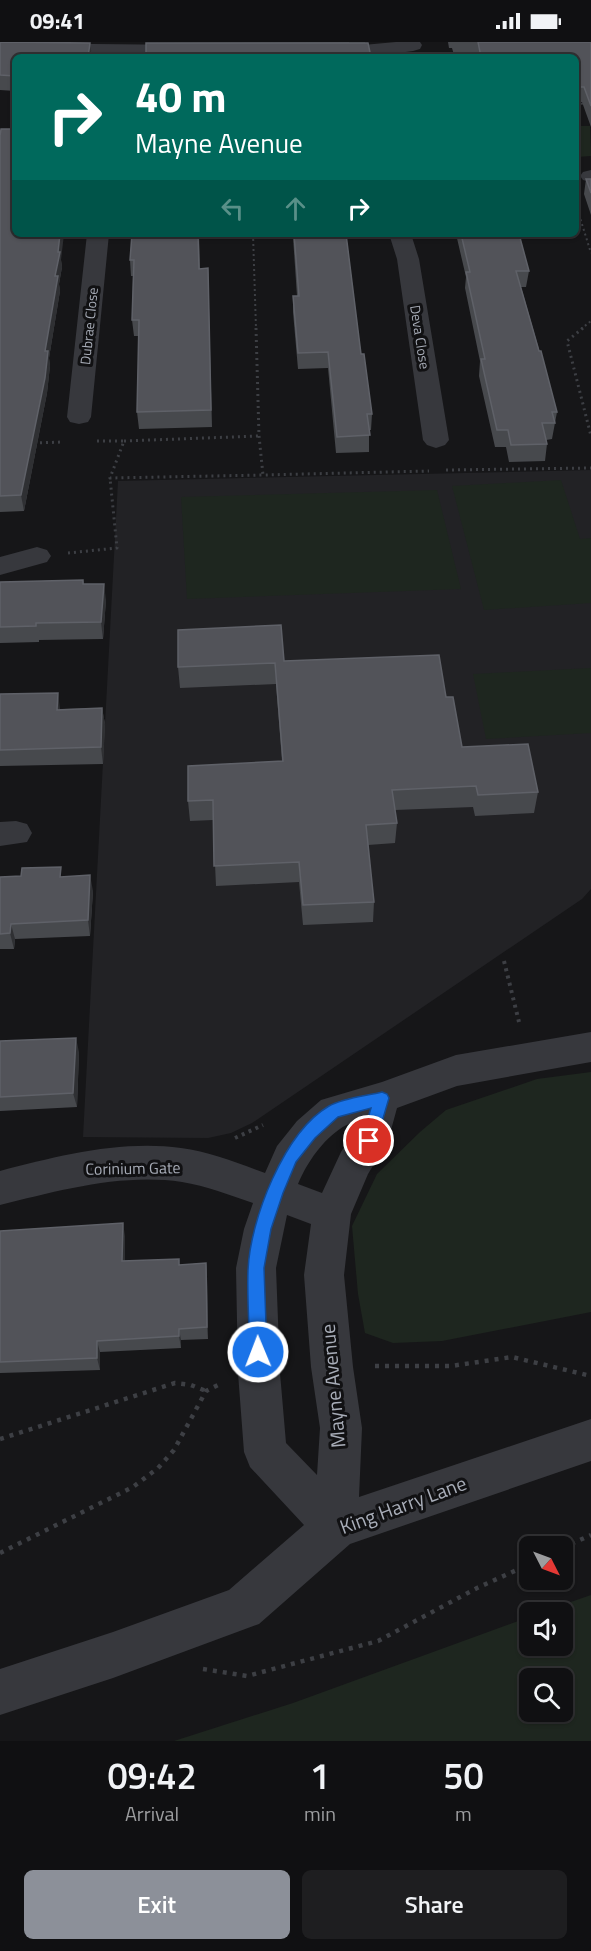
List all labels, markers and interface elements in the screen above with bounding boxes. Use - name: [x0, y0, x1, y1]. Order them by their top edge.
- text: 09:41: [30, 4, 85, 38]
- text: 40 m: [135, 64, 227, 128]
- icon: right: [36, 78, 114, 156]
- text: Mayne Avenue: [135, 122, 303, 163]
- icon: left: [216, 192, 249, 225]
- icon: ahead: [279, 192, 312, 225]
- icon: right: [342, 192, 375, 225]
- street label: Dubrae Close: [74, 286, 103, 366]
- street label: Deva Close: [405, 303, 436, 370]
- pin: [343, 1115, 394, 1166]
- icon: arrive: [352, 1124, 385, 1157]
- street label: Corinium Gate: [85, 1155, 181, 1181]
- position arrow: [226, 1320, 290, 1384]
- street label: Mayne Avenue: [312, 1323, 353, 1449]
- street label: King Harry Lane: [335, 1467, 471, 1542]
- north arrow: [519, 1536, 573, 1590]
- map controls: [519, 1536, 573, 1722]
- button: sound: [519, 1602, 573, 1656]
- button: search: [519, 1668, 573, 1722]
- text: 09:42: [107, 1748, 197, 1803]
- text: 1: [310, 1748, 330, 1803]
- text: 50: [443, 1748, 484, 1803]
- text: Arrival: [125, 1798, 179, 1829]
- text: min: [304, 1798, 336, 1829]
- text: m: [455, 1798, 472, 1829]
- button: Exit: [24, 1870, 290, 1939]
- button: Share: [302, 1870, 567, 1939]

